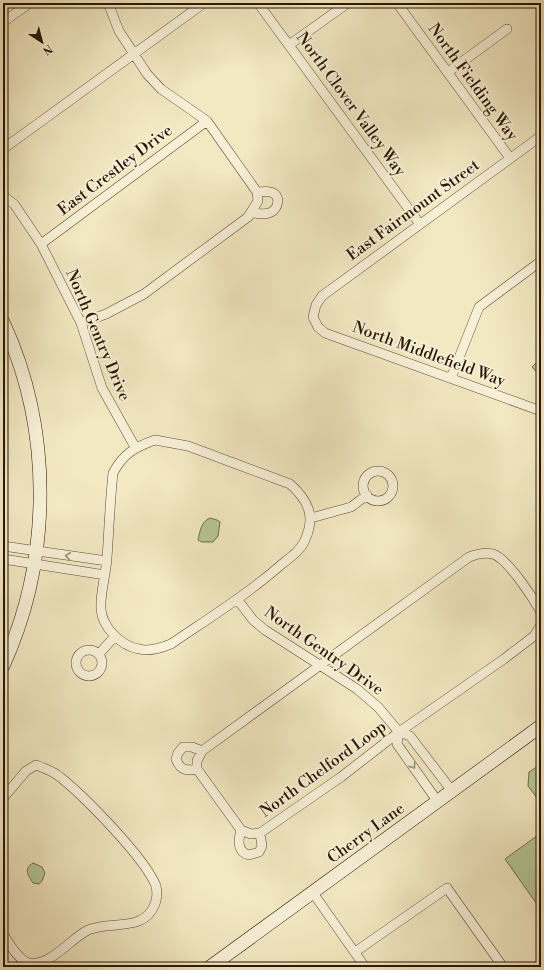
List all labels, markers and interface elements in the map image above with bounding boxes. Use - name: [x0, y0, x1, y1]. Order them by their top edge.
- street label: North Fielding Way: [424, 20, 522, 145]
- north arrow: [22, 22, 62, 62]
- street label: North Clover Valley Way: [292, 28, 410, 180]
- text: N: [39, 41, 55, 58]
- street label: East Crestley Drive: [54, 120, 176, 220]
- street label: East Fairmount Street: [343, 155, 484, 265]
- street label: North Gentry Drive: [61, 266, 135, 404]
- street label: North Middlefield Way: [350, 317, 508, 391]
- one-way arrow: [65, 552, 72, 561]
- street label: North Gentry Drive: [260, 602, 388, 700]
- street label: North Chelford Loop: [256, 716, 390, 822]
- one-way arrow: [408, 761, 415, 768]
- street label: Cherry Lane: [323, 798, 409, 868]

